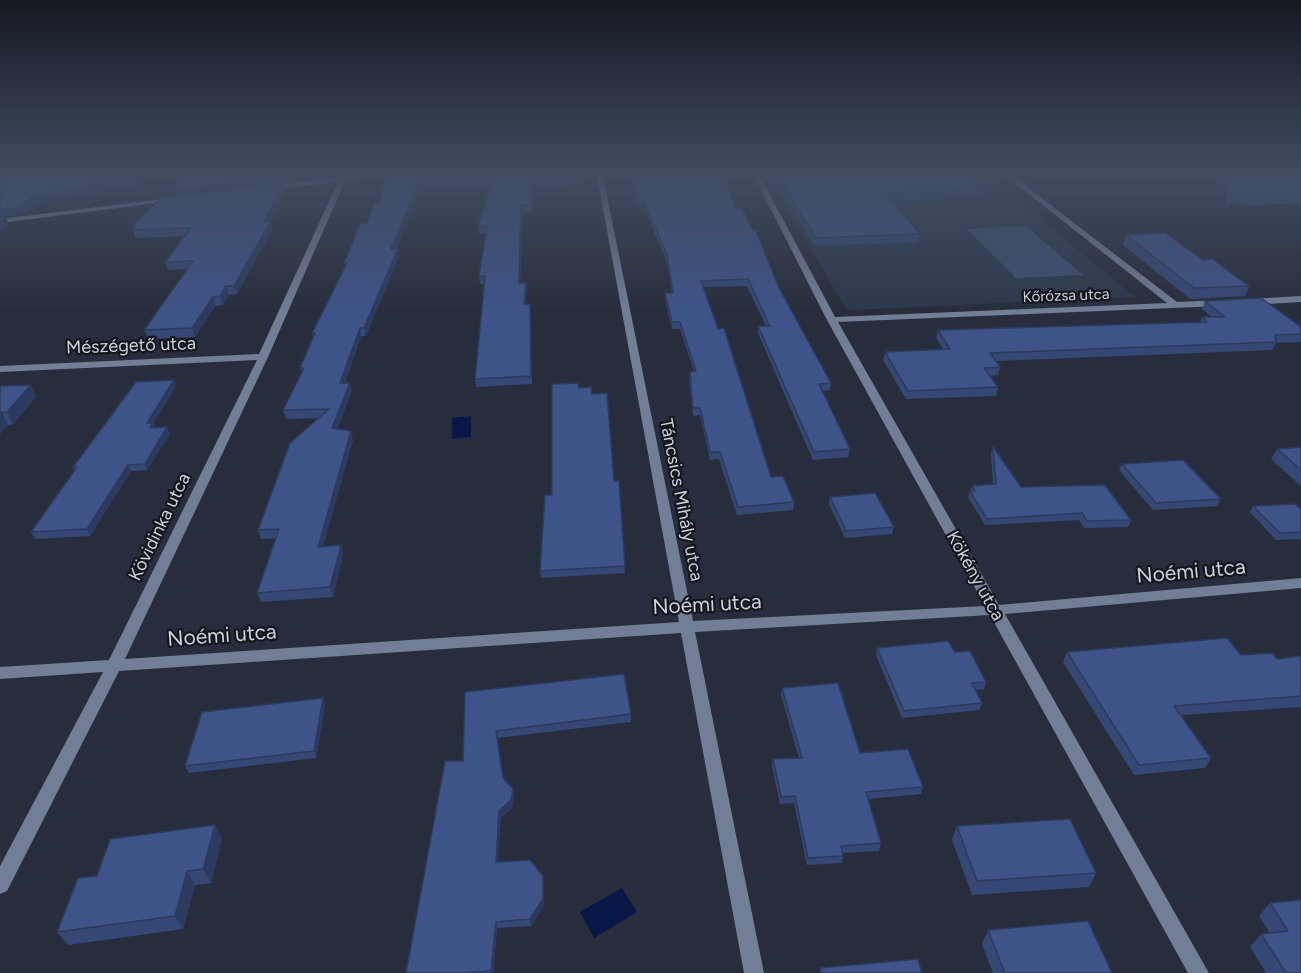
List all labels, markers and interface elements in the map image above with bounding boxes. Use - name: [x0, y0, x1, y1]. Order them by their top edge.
- street label: Kőrózsa utca: [1022, 285, 1110, 307]
- street label: Mészégető utca: [66, 333, 196, 359]
- street label: Táncsics Mihály utca: [655, 417, 707, 583]
- street label: Kövidinka utca: [125, 470, 195, 584]
- street label: Kökény utca: [942, 527, 1008, 625]
- street label: Noémi utca: [1135, 555, 1247, 589]
- street label: Noémi utca: [652, 590, 762, 620]
- street label: Noémi utca: [166, 620, 278, 652]

